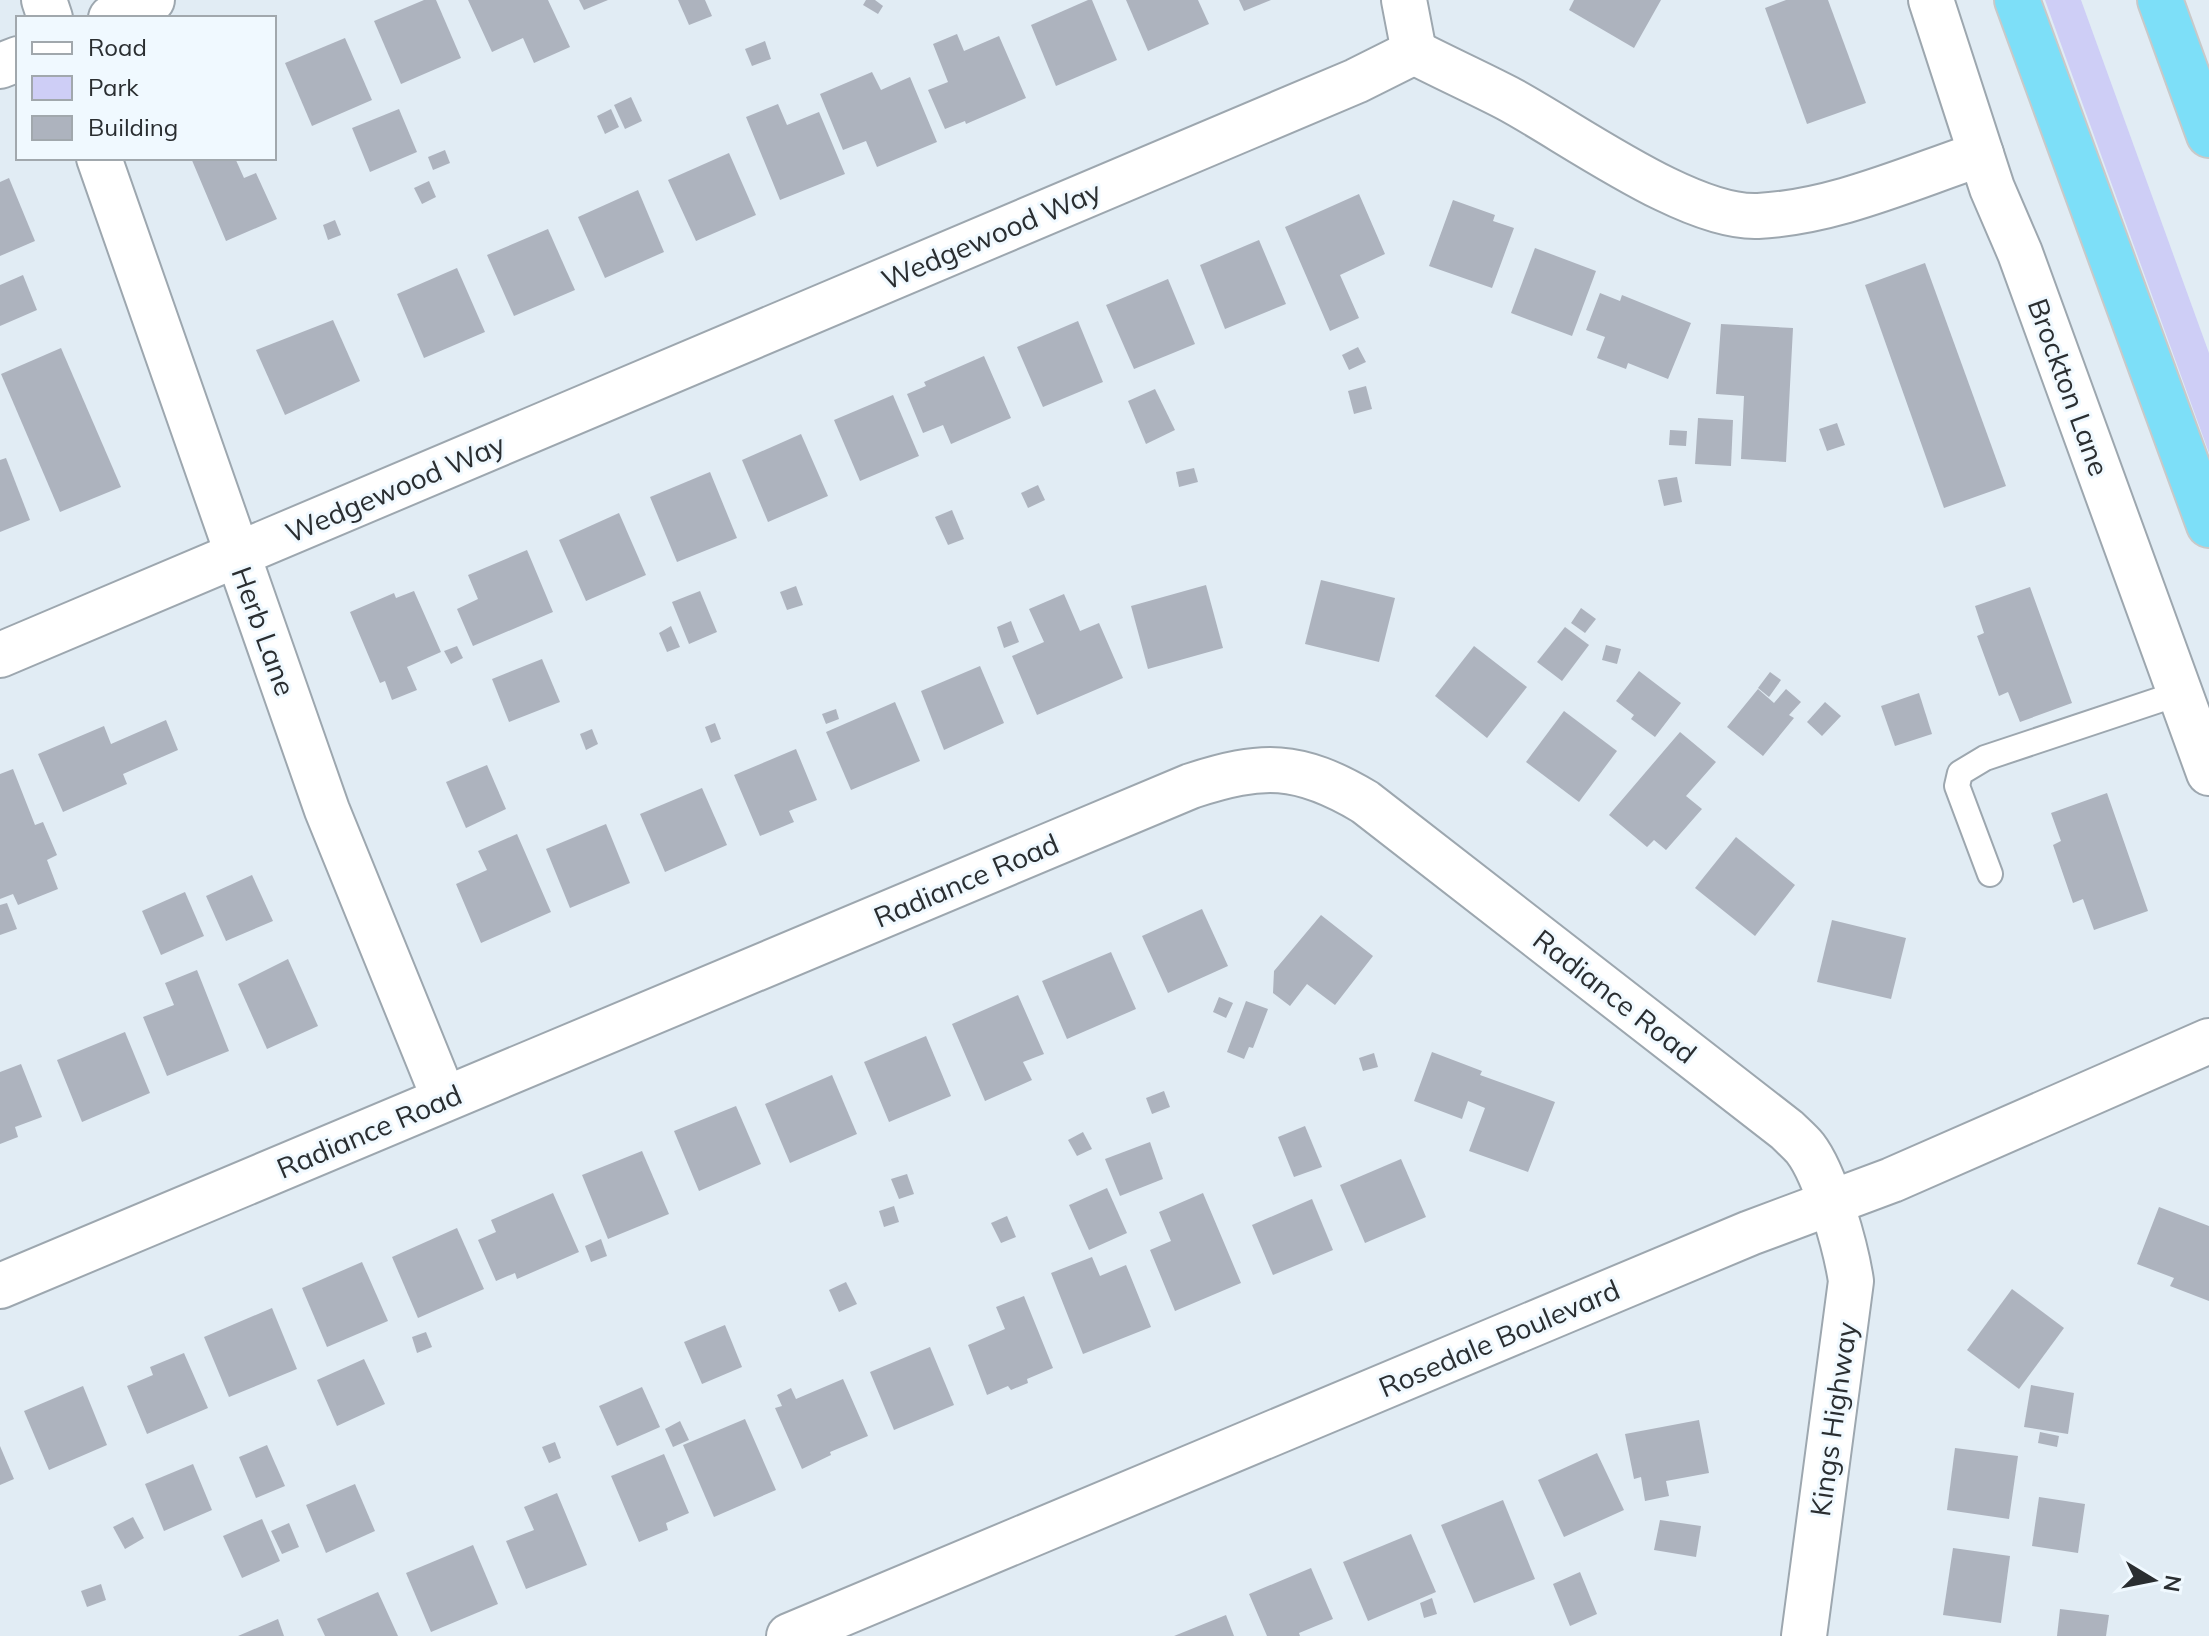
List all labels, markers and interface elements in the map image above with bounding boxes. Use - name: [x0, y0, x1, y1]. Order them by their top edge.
- legend: [16, 16, 276, 160]
- text: Road: [88, 32, 147, 62]
- text: Park: [88, 72, 139, 102]
- text: Building: [88, 112, 178, 142]
- street label: Wedgewood Way: [876, 173, 1106, 297]
- street label: Brockton Lane: [2021, 294, 2117, 480]
- street label: Wedgewood Way: [280, 426, 510, 550]
- street label: Herb Lane: [225, 562, 303, 700]
- street label: Radiance Road: [868, 825, 1064, 935]
- street label: Radiance Road: [1526, 921, 1704, 1071]
- street label: Radiance Road: [271, 1076, 467, 1186]
- street label: Rosedale Boulevard: [1373, 1271, 1625, 1405]
- street label: Kings Highway: [1802, 1320, 1864, 1518]
- north arrow: [2113, 1540, 2193, 1620]
- text: N: [2157, 1573, 2188, 1594]

